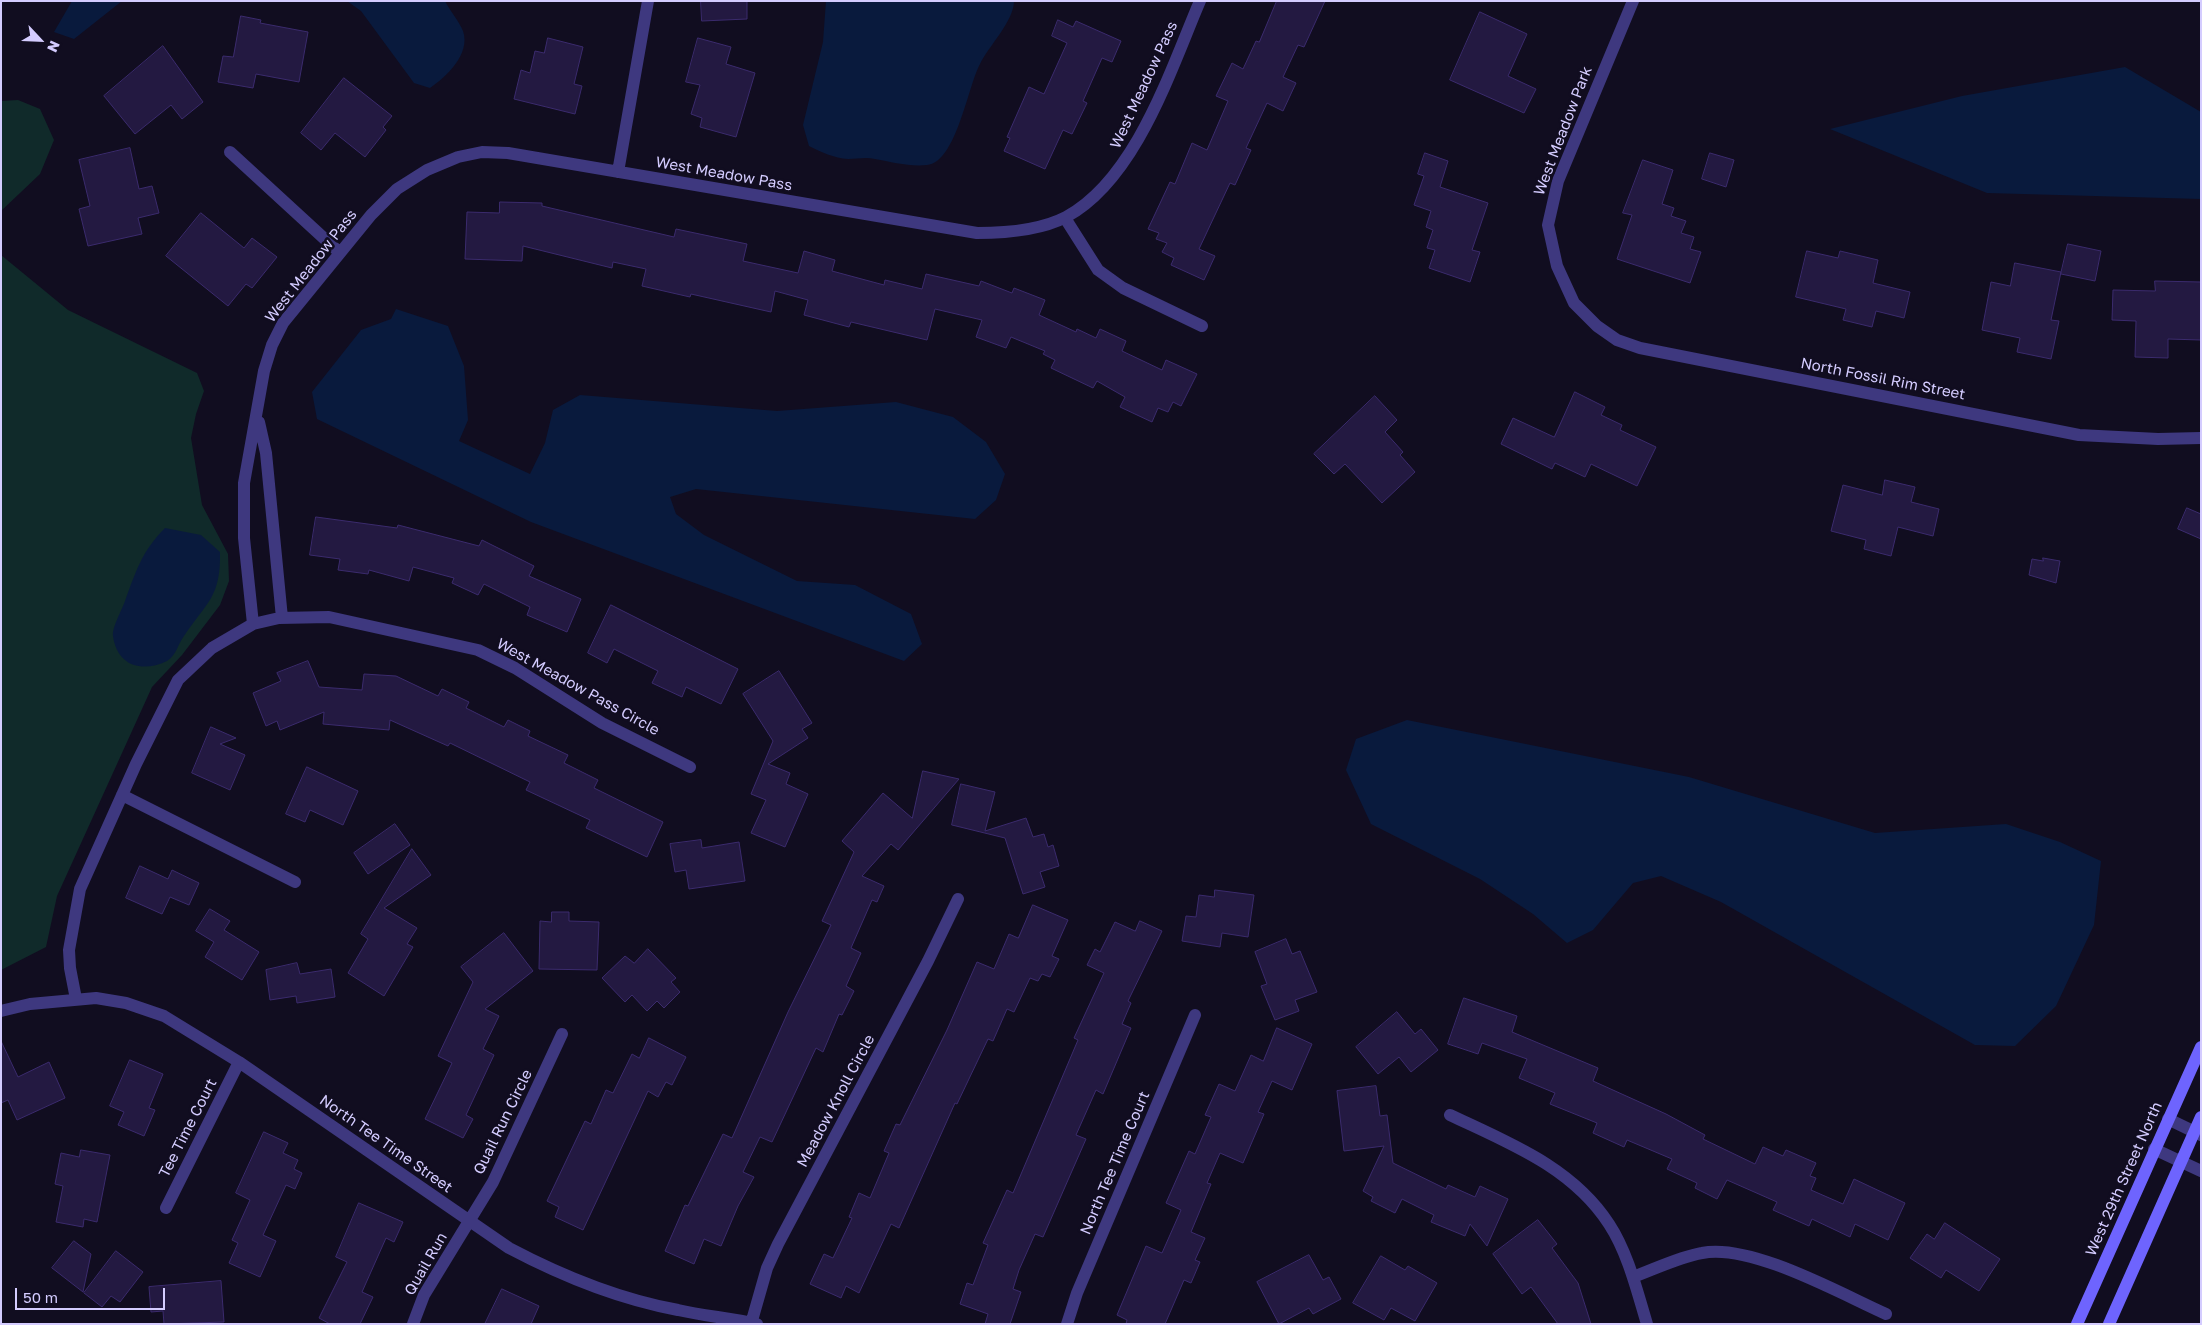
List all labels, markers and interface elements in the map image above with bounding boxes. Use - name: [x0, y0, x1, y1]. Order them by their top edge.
- north arrow: [15, 15, 65, 65]
- street label: West Meadow Pass: [1107, 19, 1181, 151]
- text: N: [44, 38, 64, 55]
- street label: West Meadow Park: [1530, 64, 1596, 198]
- street label: West Meadow Pass: [654, 153, 794, 195]
- street label: West Meadow Pass: [261, 206, 361, 326]
- street label: North Fossil Rim Street: [1799, 354, 1967, 404]
- street label: West Meadow Pass Circle: [493, 635, 663, 739]
- street label: Meadow Knoll Circle: [793, 1032, 879, 1170]
- street label: Quail Run Circle: [470, 1067, 536, 1177]
- street label: Tee Time Court: [155, 1076, 221, 1180]
- street label: North Tee Time Court: [1077, 1089, 1153, 1237]
- street label: North Tee Time Street: [316, 1091, 456, 1197]
- street label: West 29th Street North: [2082, 1099, 2166, 1259]
- street label: Quail Run: [401, 1229, 451, 1299]
- scale bar: [18, 1278, 168, 1310]
- text: 50 m: [23, 1288, 58, 1306]

